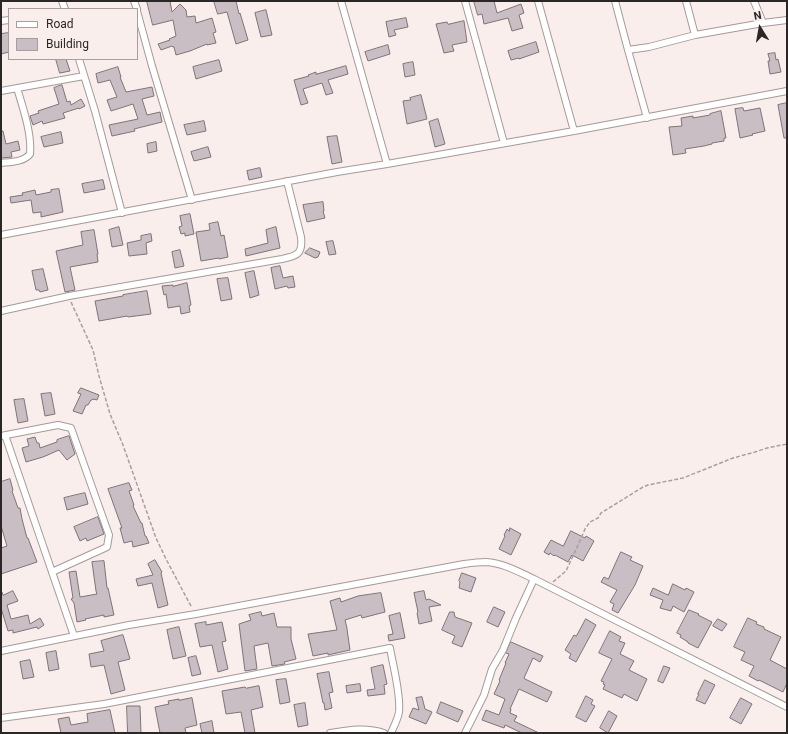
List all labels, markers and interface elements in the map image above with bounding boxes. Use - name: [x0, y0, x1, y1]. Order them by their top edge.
- legend: [8, 8, 138, 60]
- north arrow: [740, 8, 780, 48]
- text: N: [753, 9, 763, 23]
- text: Road: [46, 17, 74, 31]
- text: Building: [46, 37, 89, 51]

